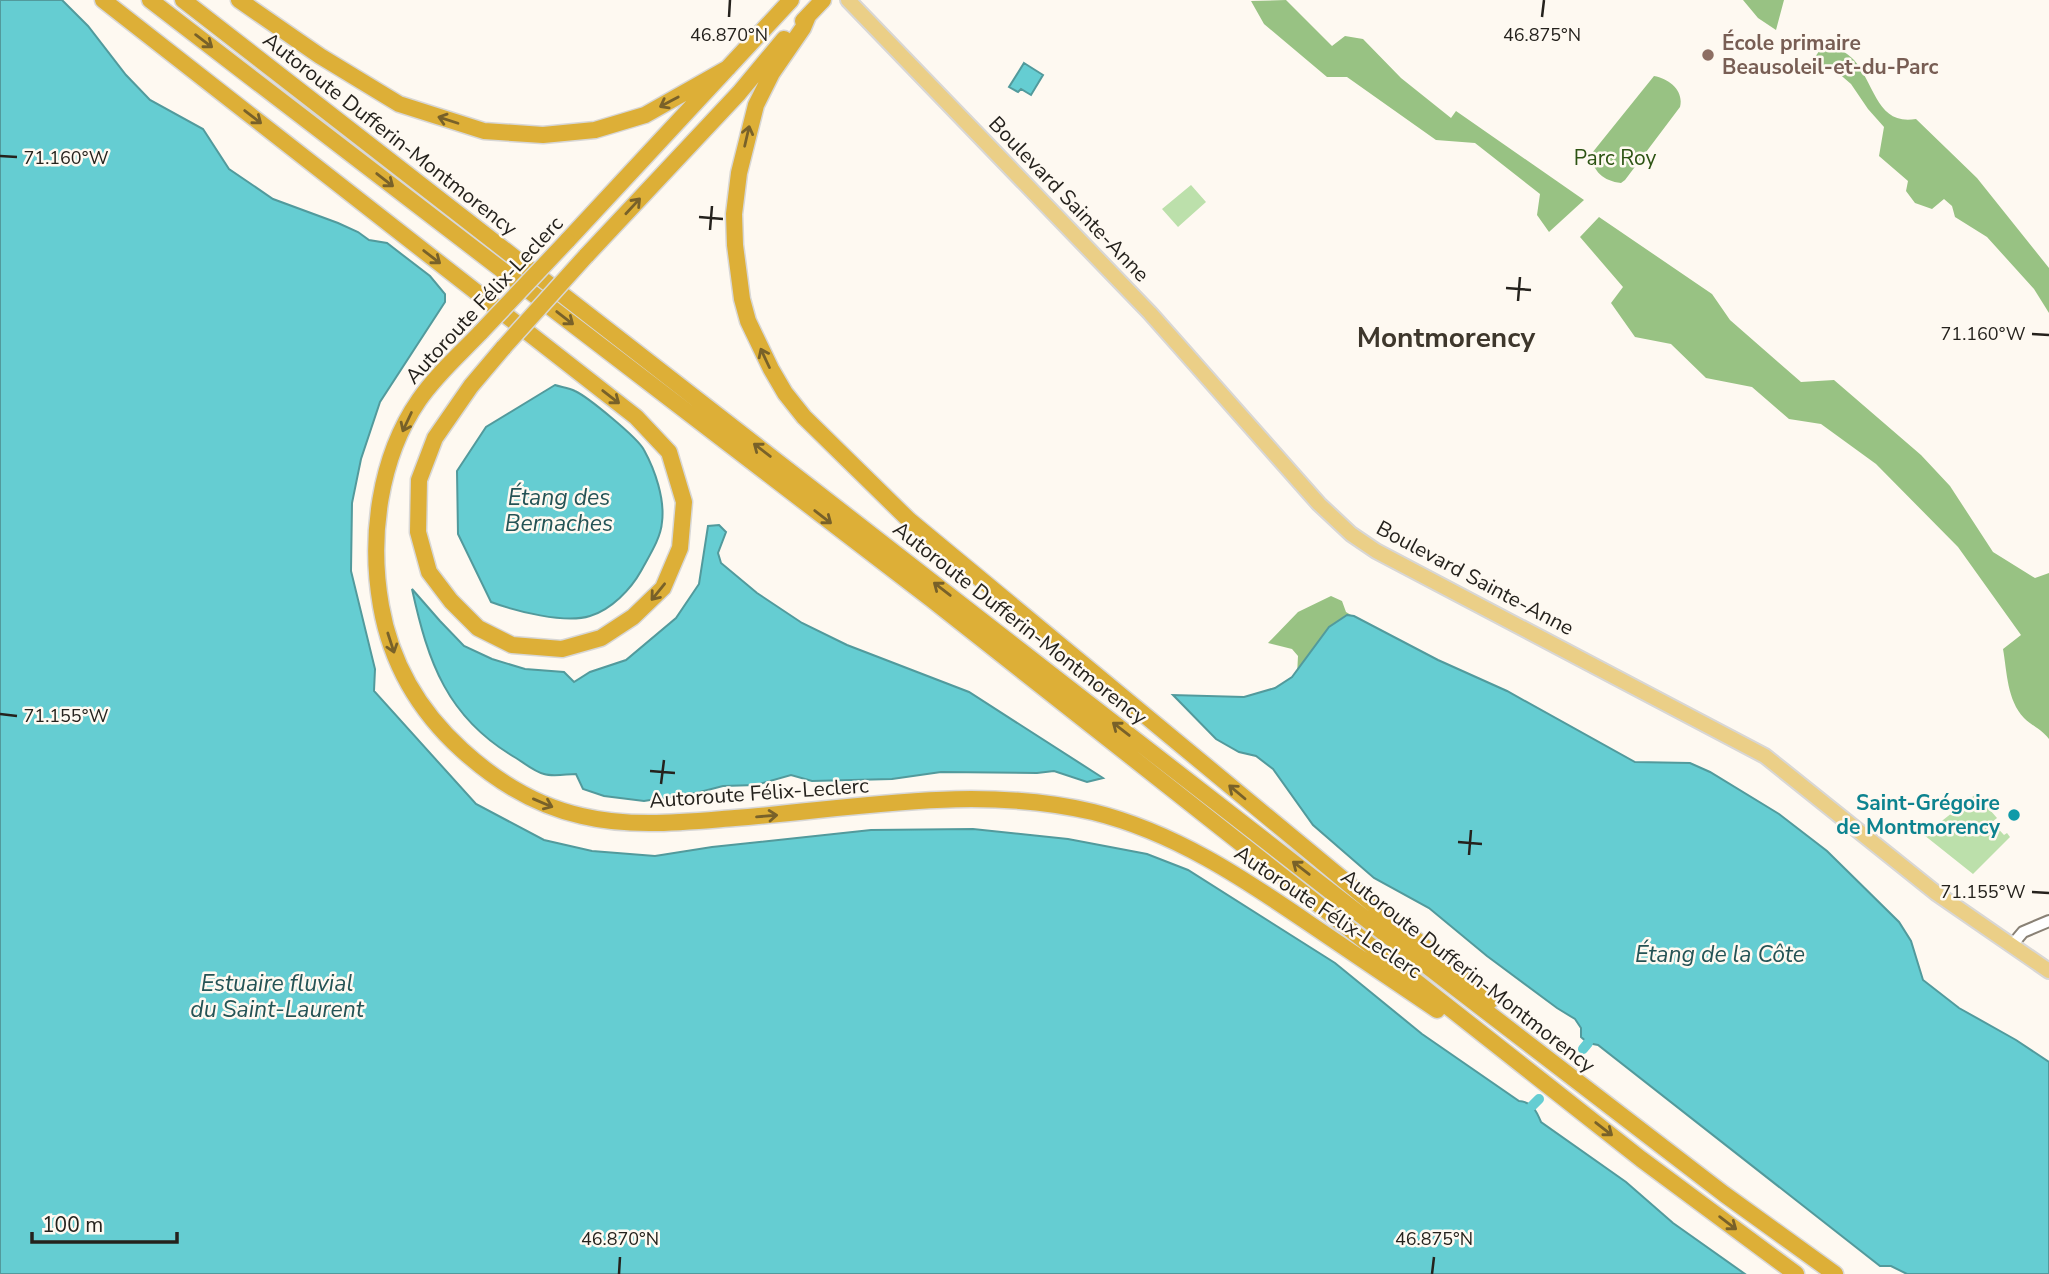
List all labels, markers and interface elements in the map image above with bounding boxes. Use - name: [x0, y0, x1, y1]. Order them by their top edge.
- text: 46.870°N: [690, 23, 768, 47]
- text: 46.875°N: [1503, 23, 1581, 47]
- street label: Autoroute Dufferin-Montmorency: [257, 26, 523, 242]
- place label: École primaire Beausoleil-et-du-Parc: [1722, 29, 1939, 81]
- one-way arrow: [194, 34, 213, 49]
- marker: École primaire Beausoleil-et-du-Parc: [1700, 47, 1716, 63]
- one-way arrow: [659, 96, 679, 110]
- one-way arrow: [243, 110, 262, 125]
- street label: Boulevard Sainte-Anne: [983, 110, 1155, 288]
- one-way arrow: [438, 113, 460, 125]
- one-way arrow: [740, 125, 754, 148]
- park label: Parc Roy: [1574, 144, 1656, 172]
- text: 71.160°W: [24, 146, 109, 170]
- one-way arrow: [375, 172, 393, 187]
- one-way arrow: [624, 198, 641, 215]
- street label: Autoroute Félix-Leclerc: [399, 210, 569, 390]
- one-way arrow: [423, 250, 441, 265]
- one-way arrow: [555, 311, 574, 326]
- district label: Montmorency: [1357, 319, 1536, 357]
- text: 71.160°W: [1941, 322, 2026, 346]
- one-way arrow: [758, 347, 771, 369]
- one-way arrow: [602, 390, 620, 405]
- one-way arrow: [400, 411, 413, 432]
- one-way arrow: [753, 442, 772, 457]
- water label: Étang des Bernaches: [505, 482, 613, 539]
- one-way arrow: [814, 509, 832, 524]
- street label: Boulevard Sainte-Anne: [1371, 514, 1579, 642]
- street label: Autoroute Dufferin-Montmorency: [887, 515, 1153, 731]
- one-way arrow: [650, 582, 665, 600]
- one-way arrow: [933, 582, 951, 597]
- one-way arrow: [385, 631, 398, 653]
- text: 71.155°W: [24, 704, 109, 728]
- one-way arrow: [1113, 721, 1131, 736]
- street label: Autoroute Félix-Leclerc: [648, 771, 870, 815]
- one-way arrow: [1228, 784, 1246, 800]
- place label: Saint-Grégoire de Montmorency: [1836, 789, 2001, 841]
- one-way arrow: [531, 797, 553, 810]
- marker: Saint-Grégoire de Montmorency: [2006, 807, 2022, 823]
- one-way arrow: [755, 809, 778, 822]
- street label: Autoroute Félix-Leclerc: [1229, 839, 1427, 985]
- one-way arrow: [1292, 861, 1311, 876]
- street label: Autoroute Dufferin-Montmorency: [1335, 863, 1601, 1079]
- text: 71.155°W: [1941, 880, 2026, 904]
- water label: Étang de la Côte: [1635, 939, 1805, 970]
- water label: Estuaire fluvial du Saint-Laurent: [190, 968, 365, 1025]
- one-way arrow: [1594, 1122, 1612, 1137]
- scale bar: [32, 1200, 177, 1244]
- text: 100 m: [42, 1211, 103, 1239]
- one-way arrow: [1718, 1216, 1737, 1230]
- text: 46.870°N: [581, 1227, 659, 1251]
- text: 46.875°N: [1395, 1227, 1473, 1251]

